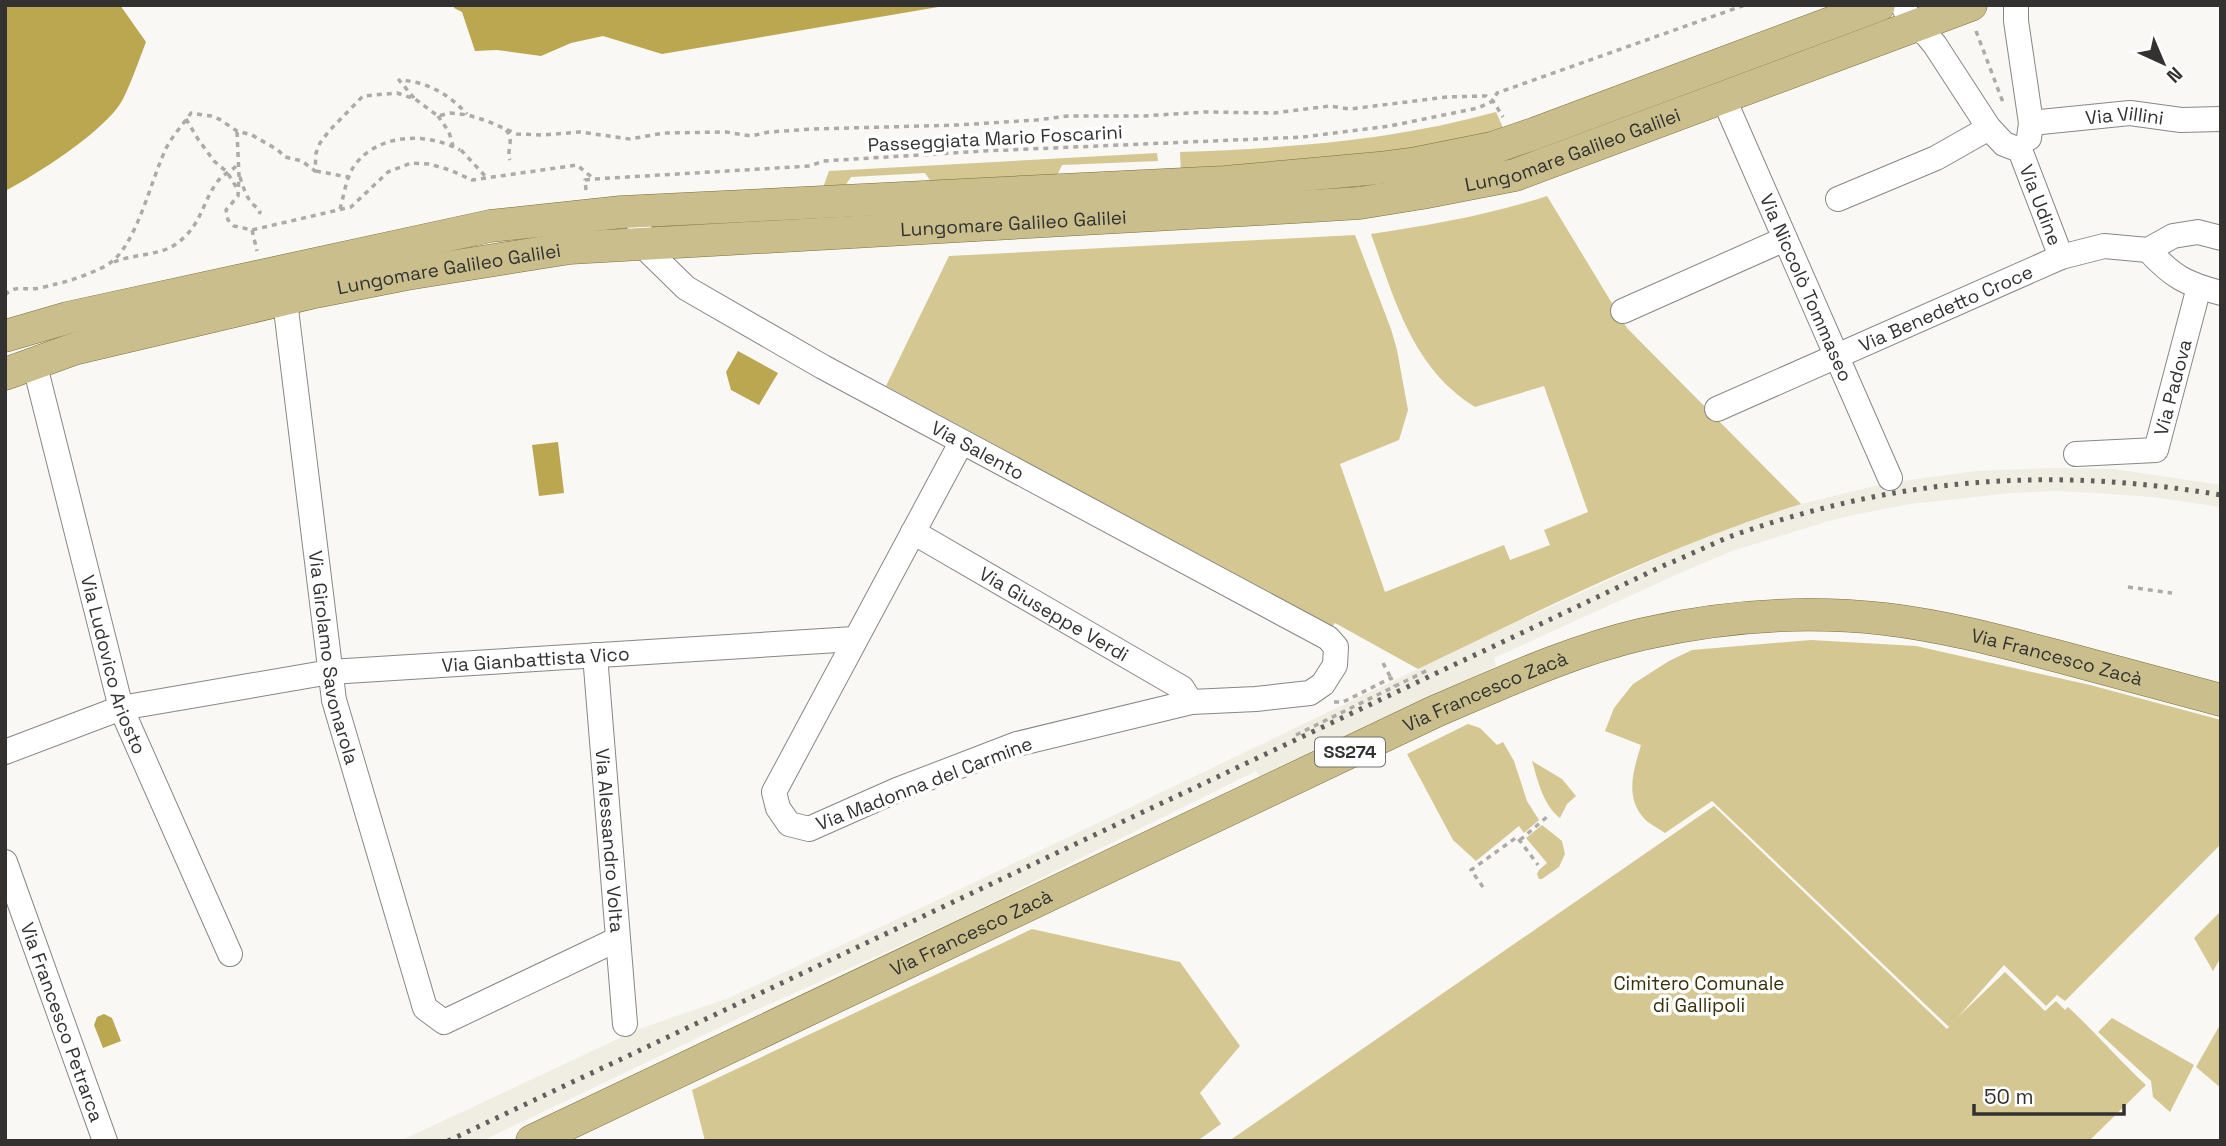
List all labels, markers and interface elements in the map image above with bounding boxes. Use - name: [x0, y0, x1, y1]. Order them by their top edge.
- north arrow: [2128, 28, 2198, 98]
- text: N: [2161, 61, 2188, 88]
- street label: Via Villini: [2084, 101, 2165, 130]
- street label: Lungomare Galileo Galilei: [1463, 102, 1684, 197]
- street label: Passeggiata Mario Foscarini: [867, 119, 1123, 158]
- street label: Via Udine: [2014, 161, 2067, 249]
- street label: Via Niccolò Tommaseo: [1754, 190, 1858, 385]
- street label: Lungomare Galileo Galilei: [900, 205, 1127, 242]
- street label: Lungomare Galileo Galilei: [335, 238, 563, 300]
- street label: Via Benedetto Croce: [1855, 259, 2037, 358]
- street label: Via Padova: [2148, 336, 2198, 438]
- street label: Via Salento: [927, 415, 1029, 486]
- street label: Via Girolamo Savonarola: [303, 549, 364, 768]
- street label: Via Giuseppe Verdi: [974, 561, 1133, 667]
- street label: Via Ludovico Ariosto: [75, 572, 152, 758]
- street label: Via Francesco Zacà: [1969, 623, 2145, 692]
- street label: Via Gianbattista Vico: [441, 641, 630, 678]
- street label: Via Francesco Zacà: [1399, 646, 1571, 738]
- street label: Via Madonna del Carmine: [813, 731, 1036, 836]
- road number: SS274: [1315, 738, 1385, 766]
- street label: Via Alessandro Volta: [590, 747, 630, 934]
- street label: Via Francesco Zacà: [886, 883, 1056, 982]
- street label: Via Francesco Petrarca: [15, 919, 109, 1125]
- park label: Cimitero Comunale di Gallipoli: [1613, 971, 1785, 1018]
- scale bar: [1974, 1072, 2124, 1116]
- text: 50 m: [1984, 1083, 2034, 1110]

